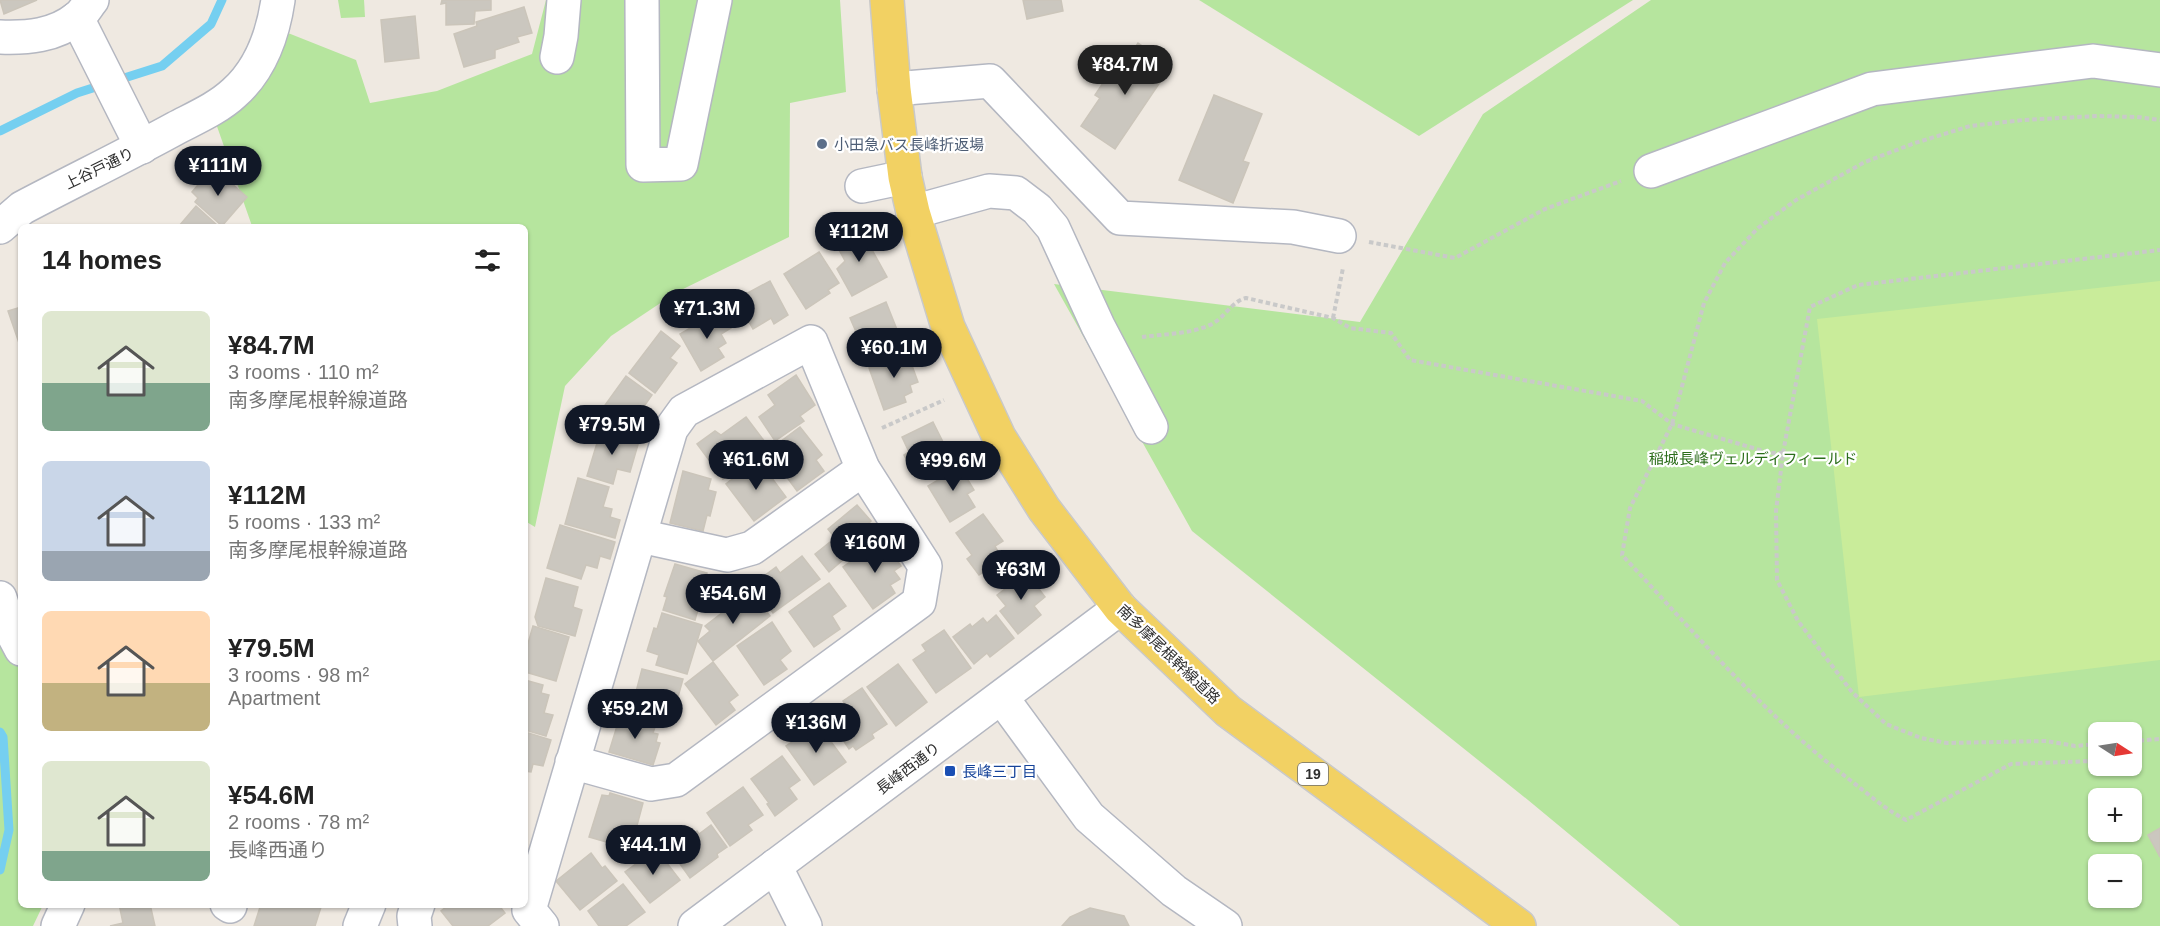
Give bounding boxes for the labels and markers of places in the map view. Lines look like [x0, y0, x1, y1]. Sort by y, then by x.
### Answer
pin: ¥84.7M [1076, 45, 1174, 96]
place label: 小田急バス長峰折返場 [834, 136, 984, 153]
marker: 小田急バス長峰折返場 [815, 137, 829, 151]
pin: ¥111M [176, 146, 260, 197]
pin: ¥112M [817, 212, 901, 263]
pin: ¥71.3M [658, 289, 756, 340]
pin: ¥60.1M [845, 328, 943, 379]
pin: ¥79.5M [563, 405, 661, 456]
pin: ¥61.6M [707, 440, 805, 491]
pin: ¥99.6M [904, 441, 1002, 492]
pin: ¥160M [833, 523, 917, 574]
pin: ¥63M [985, 550, 1057, 601]
pin: ¥54.6M [684, 574, 782, 625]
pin: ¥59.2M [586, 689, 684, 740]
pin: ¥136M [774, 703, 858, 754]
place label: 長峰三丁目 [962, 763, 1037, 780]
marker: 長峰三丁目 [943, 764, 957, 778]
pin: ¥44.1M [604, 825, 702, 876]

